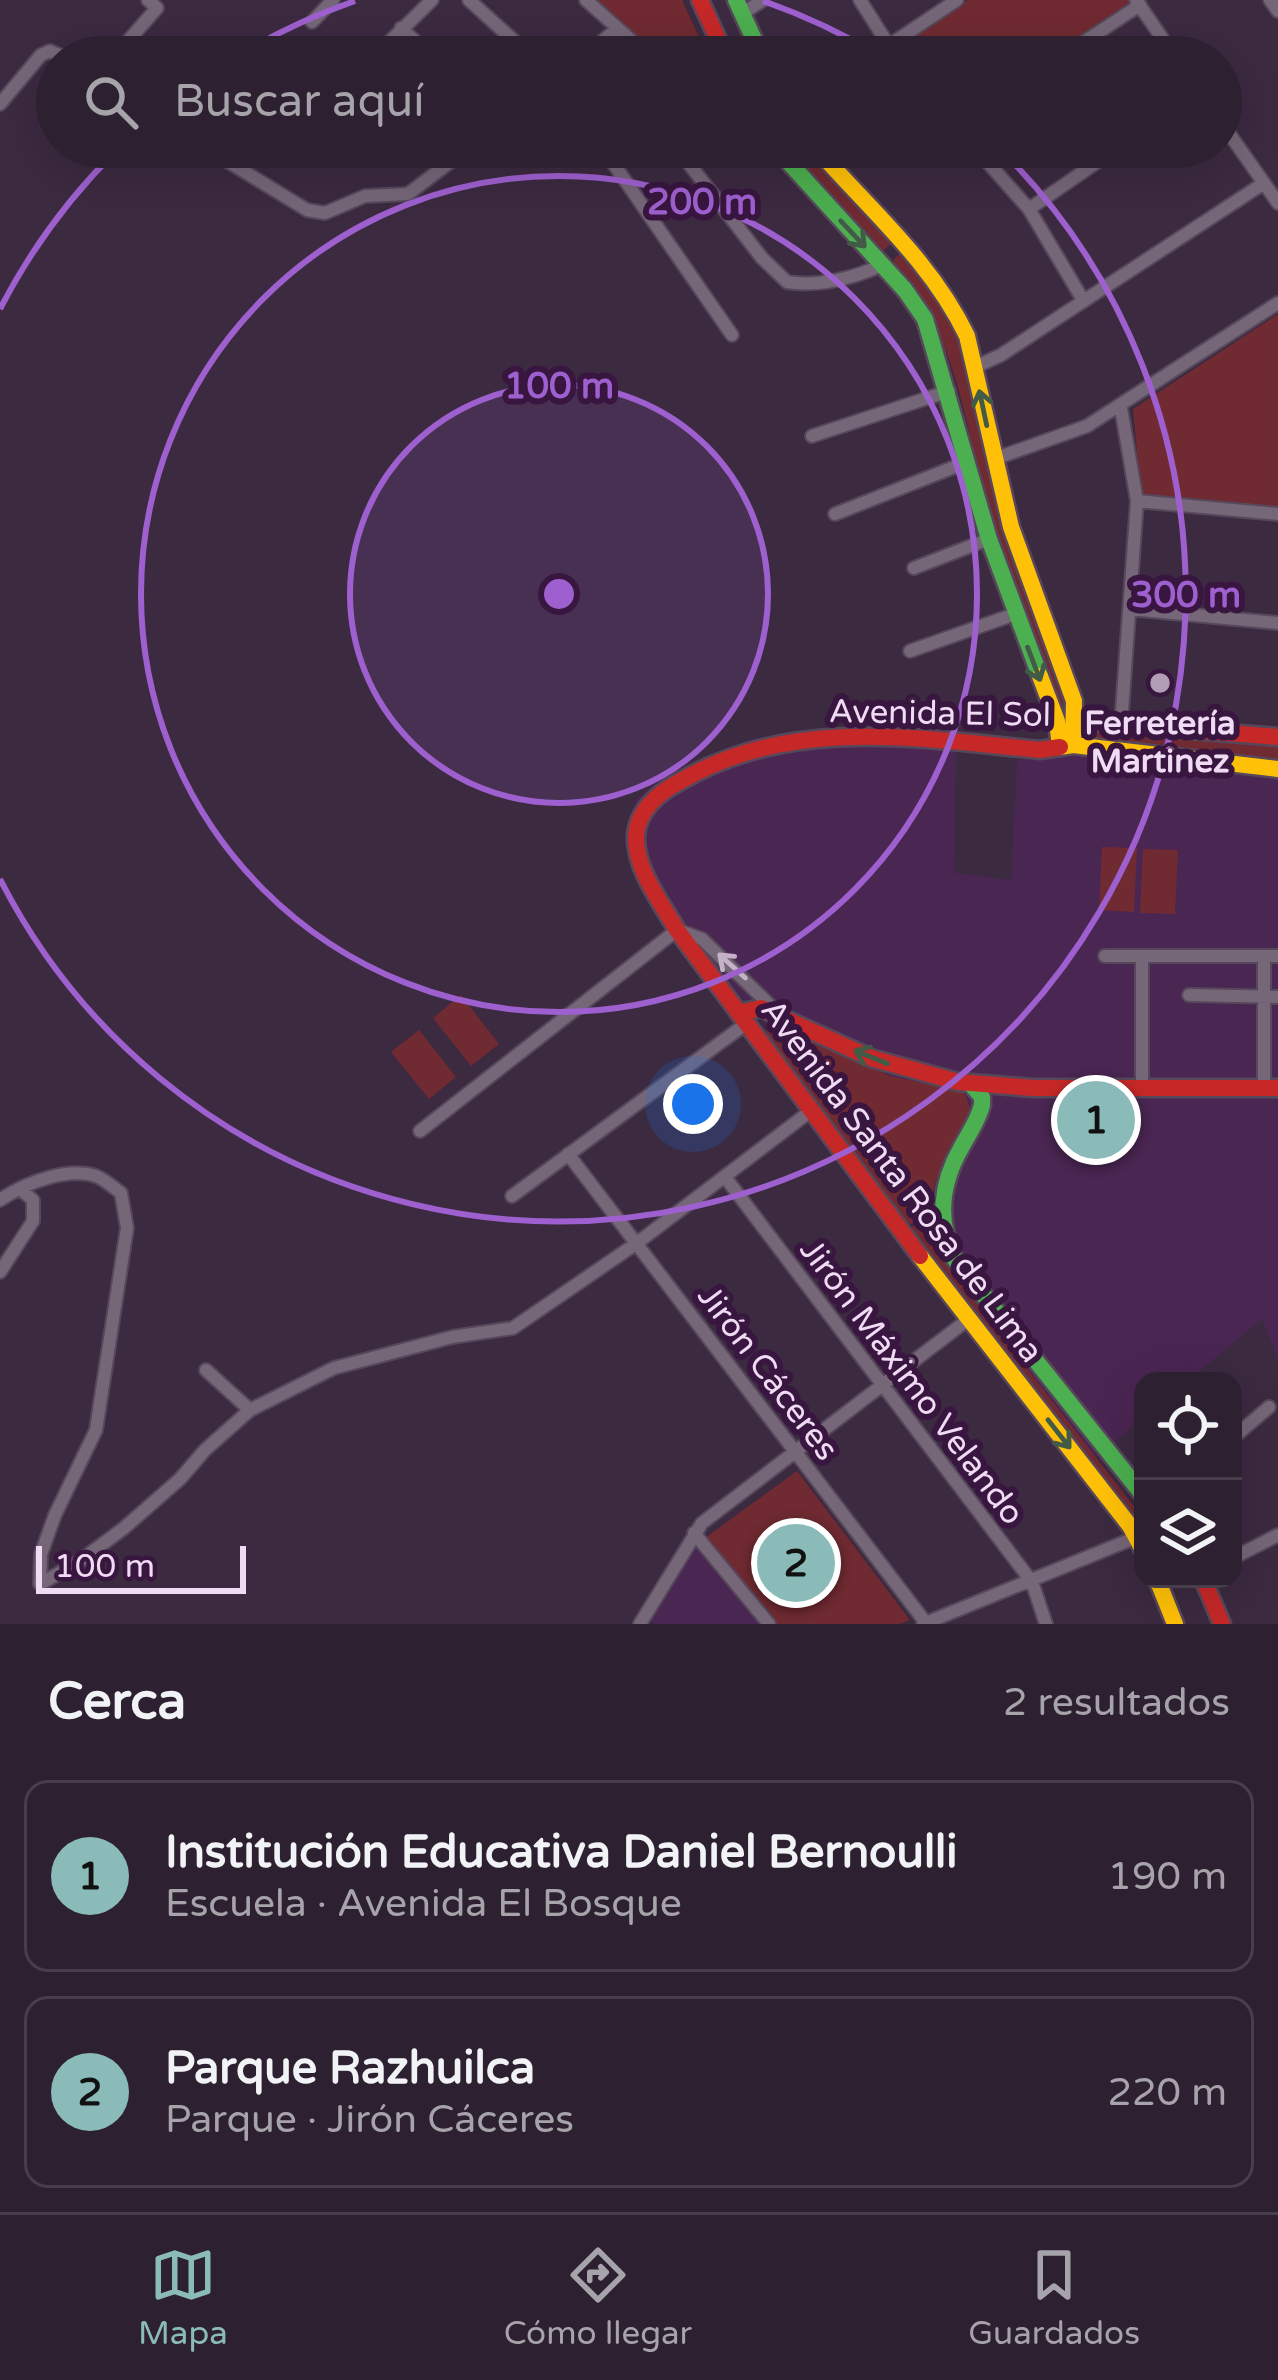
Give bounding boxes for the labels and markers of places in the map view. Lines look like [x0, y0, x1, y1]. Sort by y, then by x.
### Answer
centre of rings [538, 573, 580, 615]
marker: Ferretería Martinez [1147, 670, 1173, 696]
place label: Ferretería Martinez [1084, 704, 1236, 781]
pin: 1 [1057, 1075, 1135, 1165]
pin: 2 [757, 1518, 835, 1608]

